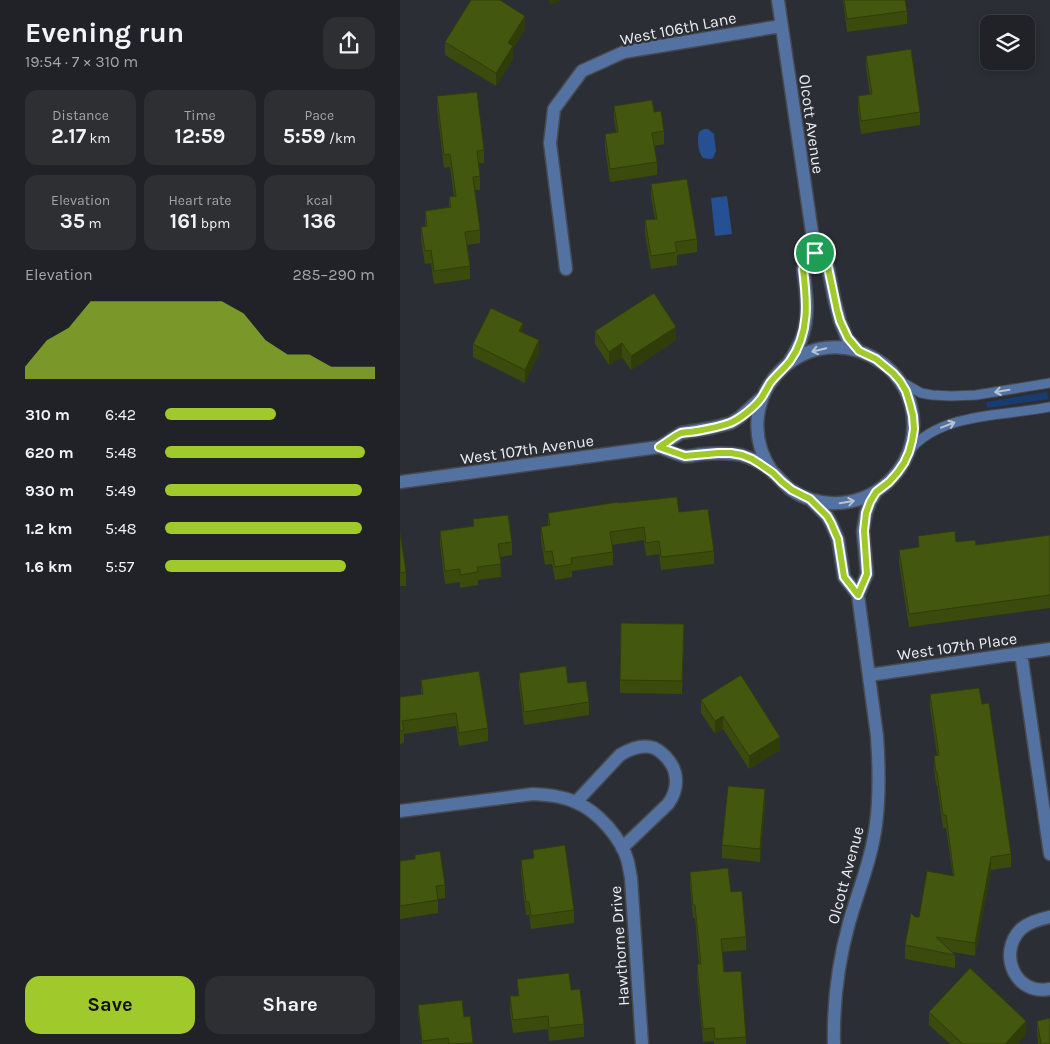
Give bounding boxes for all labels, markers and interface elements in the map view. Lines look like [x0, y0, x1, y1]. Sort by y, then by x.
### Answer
street label: West 106th Lane [618, 8, 738, 49]
map controls [980, 15, 1035, 70]
button: layers [980, 15, 1035, 70]
text: Evening run [25, 16, 184, 49]
button: share [323, 17, 375, 69]
text: 19:54 · 7 × 310 m [25, 52, 138, 71]
street label: Olcott Avenue [795, 73, 828, 175]
text: Distance [52, 107, 109, 124]
text: Time [184, 107, 216, 124]
text: Pace [304, 107, 334, 124]
text: 2.17 [51, 124, 86, 148]
text: 12:59 [175, 124, 225, 148]
text: 5:59 [283, 124, 326, 148]
text: km [86, 130, 110, 147]
text: /km [326, 130, 356, 147]
text: Elevation [51, 192, 110, 209]
text: Heart rate [168, 192, 232, 209]
text: kcal [306, 192, 333, 209]
text: 35 [60, 209, 85, 233]
text: 161 [170, 209, 197, 233]
text: 136 [303, 209, 336, 233]
text: m [85, 215, 102, 232]
text: bpm [197, 215, 230, 232]
pin [794, 232, 836, 274]
icon: arrive [801, 239, 829, 267]
text: Elevation [25, 265, 93, 284]
text: 285–290 m [292, 265, 375, 284]
one-way arrow [811, 346, 827, 355]
one-way arrow [994, 386, 1010, 396]
text: 310 m [25, 405, 70, 424]
text: 6:42 [105, 405, 136, 424]
one-way arrow [940, 420, 955, 429]
street label: West 107th Avenue [459, 431, 595, 468]
text: 620 m [25, 443, 74, 462]
text: 5:48 [105, 443, 137, 462]
text: 930 m [25, 481, 74, 500]
text: 5:49 [105, 481, 136, 500]
one-way arrow [839, 496, 855, 506]
text: 1.2 km [25, 519, 73, 538]
text: 5:48 [105, 519, 137, 538]
text: 1.6 km [25, 557, 73, 576]
text: 5:57 [105, 557, 134, 576]
street label: West 107th Place [896, 629, 1018, 664]
street label: Olcott Avenue [823, 824, 868, 926]
street label: Hawthorne Drive [606, 885, 633, 1007]
button: Save [25, 976, 195, 1034]
button: Share [205, 976, 375, 1034]

